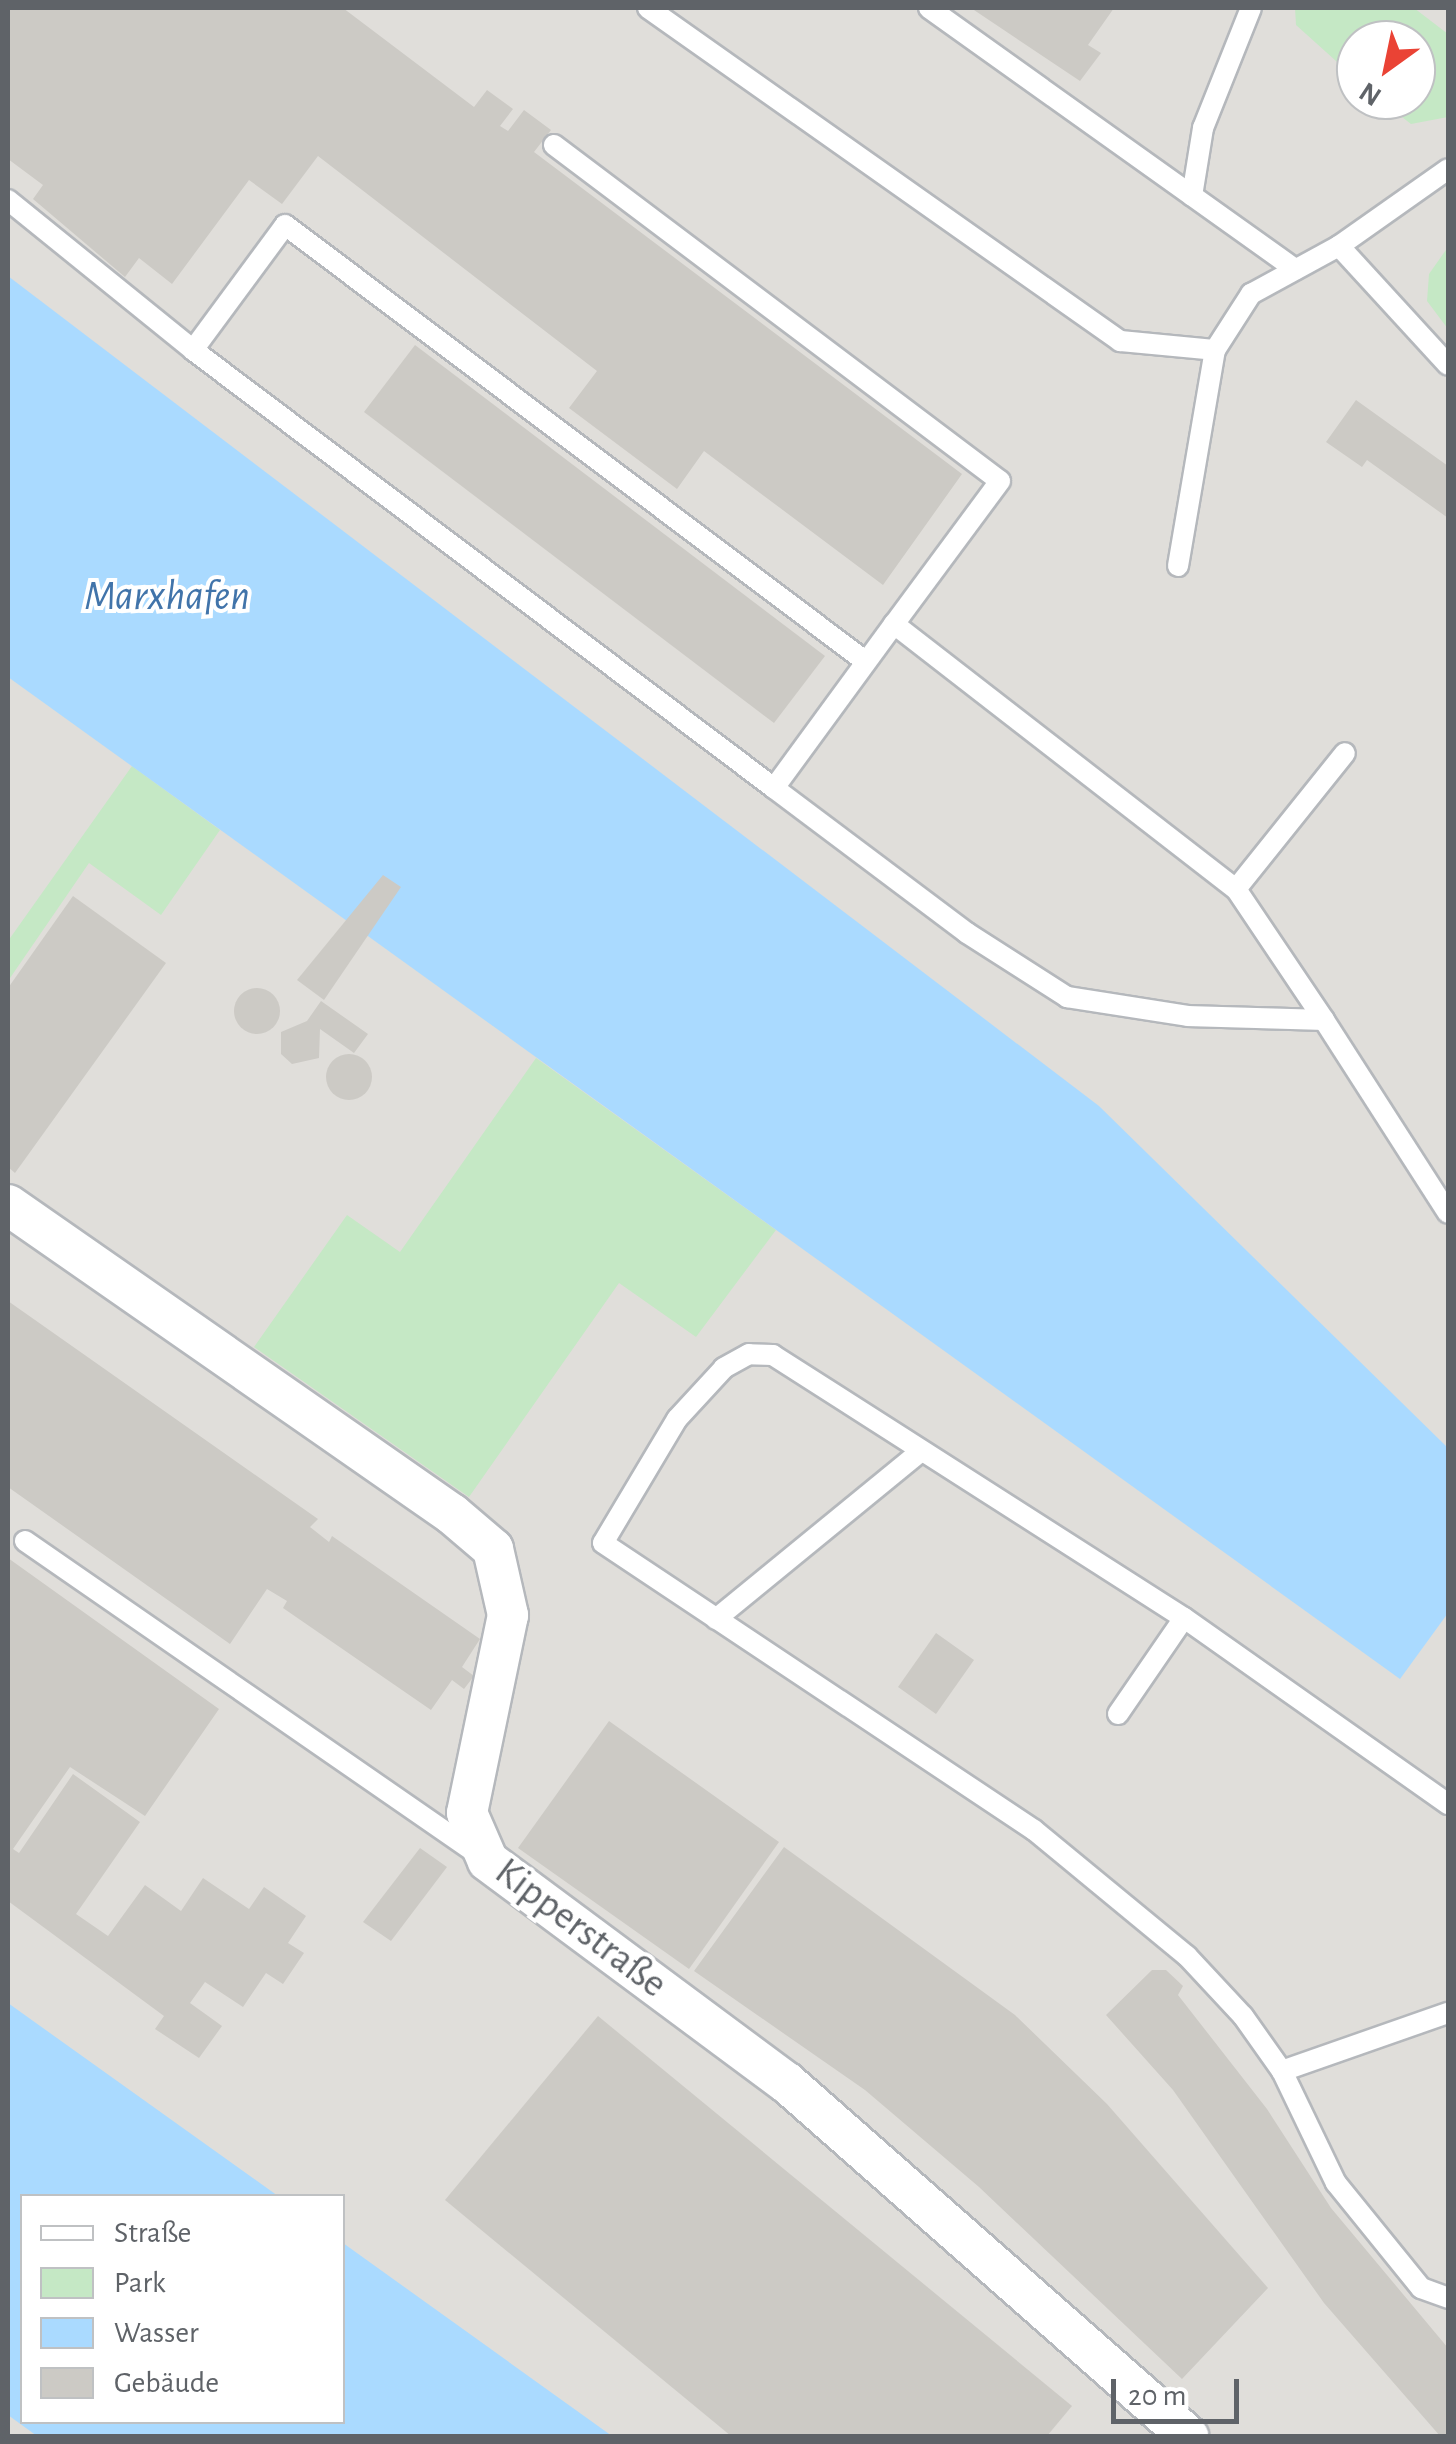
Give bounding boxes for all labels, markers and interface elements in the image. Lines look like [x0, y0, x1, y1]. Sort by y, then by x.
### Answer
north arrow [1336, 20, 1436, 120]
text: N [1355, 76, 1387, 111]
water label: Marxhafen [84, 571, 250, 621]
street label: Kipperstraße [486, 1848, 676, 2008]
legend [20, 2194, 345, 2424]
text: Straße [114, 2218, 191, 2248]
text: Park [114, 2268, 166, 2298]
text: Wasser [114, 2318, 199, 2348]
scale bar [1116, 2359, 1244, 2421]
text: Gebäude [114, 2368, 219, 2398]
text: 20 m [1128, 2381, 1186, 2411]

